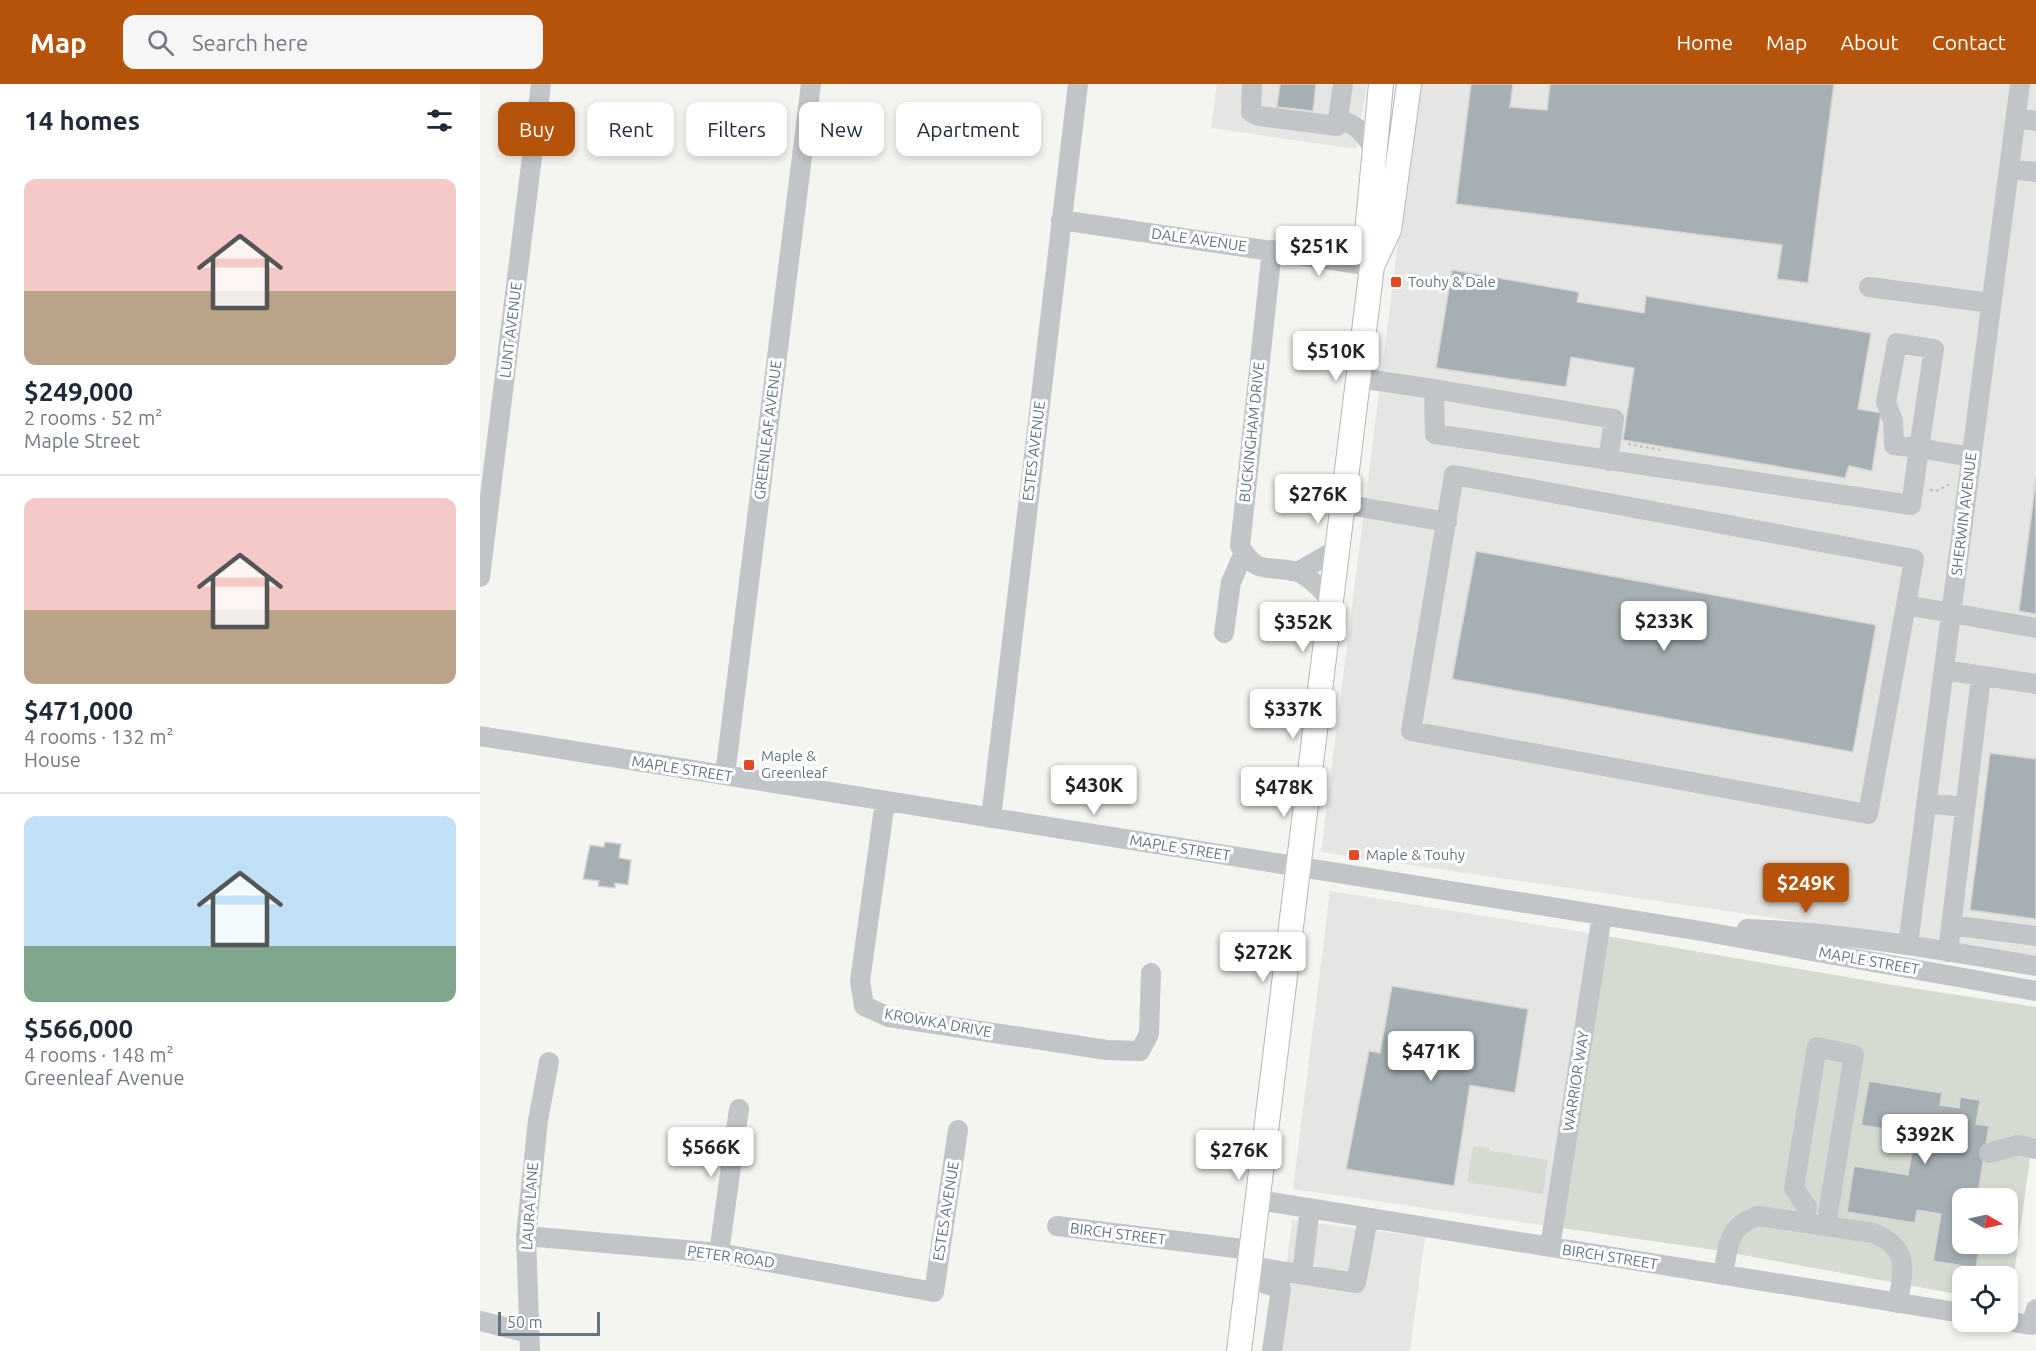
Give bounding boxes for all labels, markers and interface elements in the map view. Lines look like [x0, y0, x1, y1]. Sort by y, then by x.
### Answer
search box [123, 15, 543, 69]
icon: search [144, 26, 177, 59]
text: Map [30, 27, 87, 58]
text: Search here [192, 30, 308, 55]
text: Home [1676, 30, 1733, 54]
text: Map [1766, 30, 1807, 54]
text: About [1840, 30, 1899, 54]
text: Contact [1932, 30, 2006, 54]
chip: Buy [498, 102, 575, 156]
chip: Rent [587, 102, 674, 156]
chip: Filters [686, 102, 787, 156]
chip: New [799, 102, 884, 156]
chip: Apartment [896, 102, 1041, 156]
icon: filters [423, 104, 456, 137]
text: 14 homes [24, 106, 140, 135]
icon: home [186, 218, 294, 326]
street label: DALE AVENUE [1150, 224, 1248, 255]
pin: $251K [1277, 226, 1361, 277]
text: $251K [1290, 234, 1348, 257]
place label: Touhy & Dale [1408, 273, 1496, 290]
marker: Touhy & Dale [1389, 275, 1403, 289]
street label: LUNT AVENUE [496, 281, 525, 379]
pin: $510K [1294, 331, 1378, 382]
text: $510K [1307, 339, 1365, 362]
street label: GREENLEAF AVENUE [751, 359, 785, 501]
street label: BUCKINGHAM DRIVE [1236, 361, 1267, 503]
text: $249,000 [24, 377, 133, 406]
street label: ESTES AVENUE [1019, 400, 1048, 502]
text: 2 rooms · 52 m² [24, 406, 162, 429]
text: Maple Street [24, 429, 140, 452]
street label: SHERWIN AVENUE [1947, 451, 1980, 577]
pin: $276K [1276, 474, 1360, 525]
text: $276K [1289, 482, 1347, 505]
icon: home [186, 537, 294, 645]
pin: $233K [1622, 601, 1706, 652]
pin: $352K [1261, 602, 1345, 653]
text: $233K [1635, 609, 1693, 632]
text: $352K [1274, 610, 1332, 633]
pin: $337K [1251, 689, 1335, 740]
text: $471,000 [24, 696, 133, 725]
text: $337K [1264, 697, 1322, 720]
text: 4 rooms · 132 m² [24, 725, 174, 748]
place label: Maple & Greenleaf [761, 747, 828, 781]
text: House [24, 748, 81, 771]
street label: MAPLE STREET [630, 752, 734, 785]
marker: Maple & Greenleaf [742, 758, 756, 772]
pin: $430K [1052, 765, 1136, 816]
pin: $478K [1242, 767, 1326, 818]
text: $430K [1065, 773, 1123, 796]
text: $478K [1255, 775, 1313, 798]
street label: MAPLE STREET [1128, 831, 1232, 864]
place label: Maple & Touhy [1366, 846, 1465, 863]
marker: Maple & Touhy [1347, 848, 1361, 862]
icon: home [186, 855, 294, 963]
pin: $249K [1764, 863, 1848, 914]
text: $249K [1777, 871, 1835, 894]
pin: $272K [1221, 932, 1305, 983]
text: $272K [1234, 940, 1292, 963]
street label: MAPLE STREET [1817, 943, 1921, 978]
street label: KROWKA DRIVE [883, 1005, 993, 1040]
text: $566,000 [24, 1014, 133, 1043]
street label: WARRIOR WAY [1559, 1029, 1592, 1132]
pin: $471K [1389, 1031, 1473, 1082]
text: $471K [1402, 1039, 1460, 1062]
text: 4 rooms · 148 m² [24, 1043, 174, 1066]
text: Greenleaf Avenue [24, 1066, 184, 1089]
pin: $392K [1883, 1114, 1967, 1165]
text: $392K [1896, 1122, 1954, 1145]
pin: $566K [669, 1127, 753, 1178]
pin: $276K [1197, 1130, 1281, 1181]
text: $566K [682, 1135, 740, 1158]
text: $276K [1210, 1138, 1268, 1161]
street label: ESTES AVENUE [929, 1160, 962, 1262]
street label: LAURA LANE [518, 1162, 541, 1250]
north arrow [1952, 1188, 2018, 1254]
map controls [1952, 1188, 2018, 1332]
street label: BIRCH STREET [1069, 1219, 1168, 1248]
street label: BIRCH STREET [1561, 1241, 1660, 1273]
street label: PETER ROAD [686, 1242, 776, 1271]
button: locate [1952, 1266, 2018, 1332]
scale bar [498, 1309, 600, 1336]
text: 50 m [507, 1313, 543, 1331]

